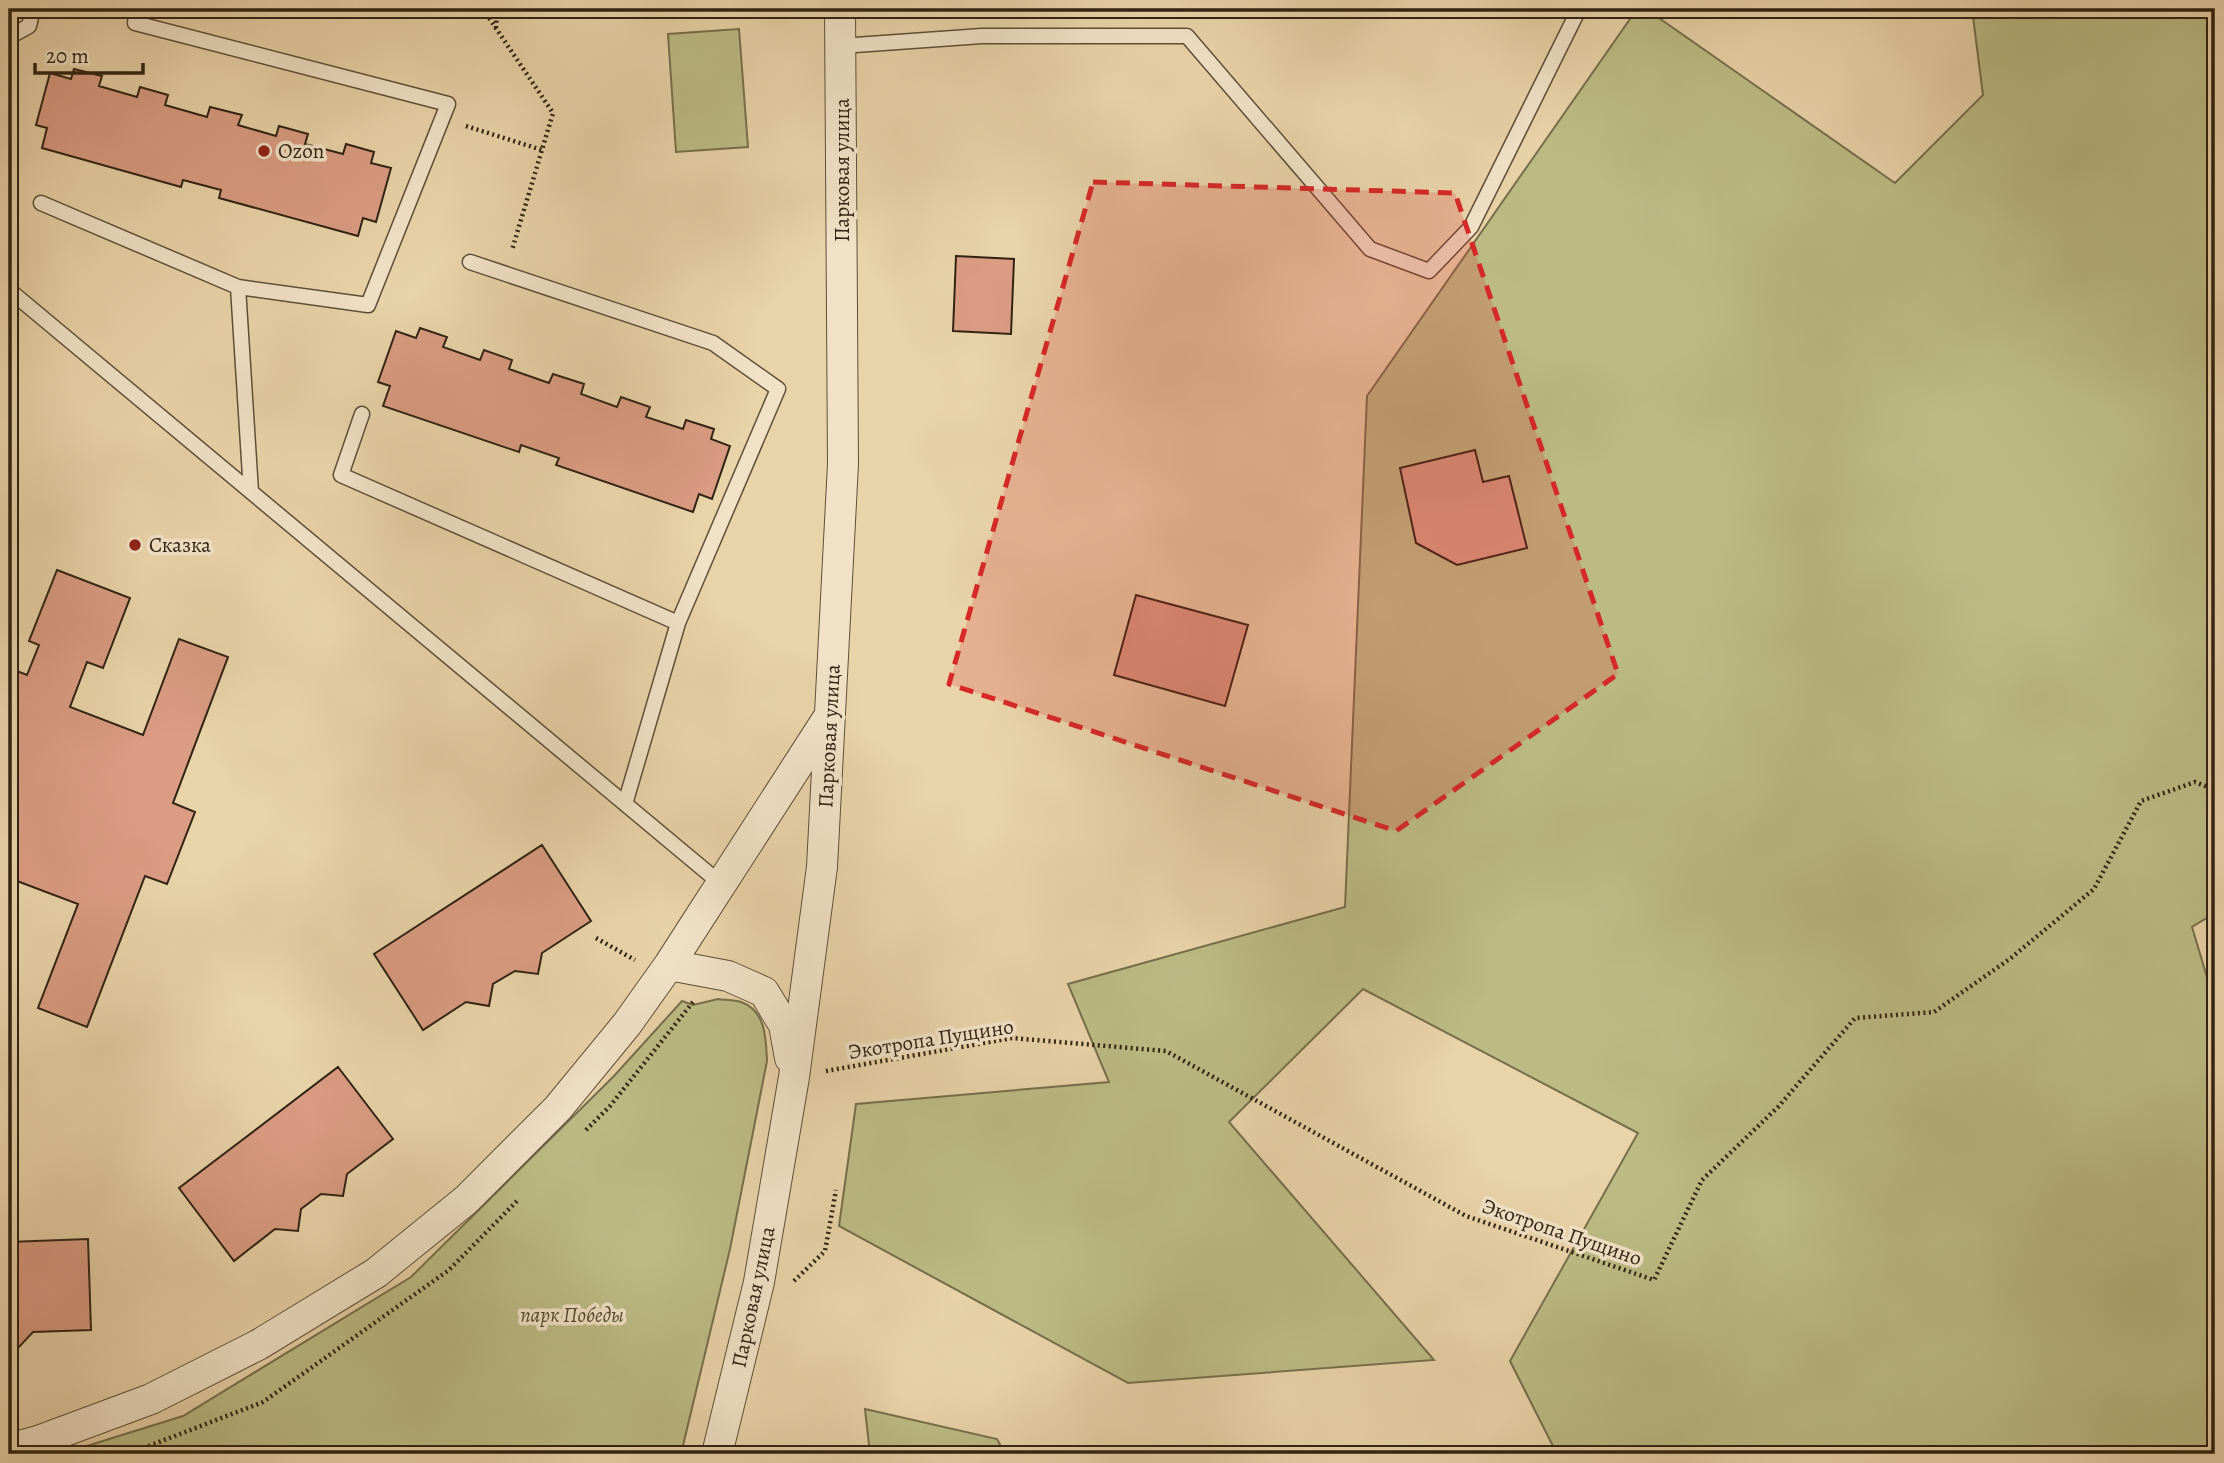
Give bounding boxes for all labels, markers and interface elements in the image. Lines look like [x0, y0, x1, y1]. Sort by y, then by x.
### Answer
scale bar [35, 32, 144, 76]
text: 20 m [46, 42, 89, 70]
street label: Парковая улица [828, 98, 856, 242]
place label: Ozon [278, 137, 324, 165]
marker: Ozon [256, 143, 272, 159]
place label: Сказка [149, 531, 211, 559]
marker: Сказка [127, 537, 143, 553]
street label: Парковая улица [811, 663, 847, 809]
street label: Экотропа Пущино [846, 1012, 1016, 1066]
street label: Экотропа Пущино [1478, 1192, 1646, 1272]
street label: Парковая улица [724, 1223, 782, 1370]
park label: парк Победы [520, 1301, 624, 1329]

